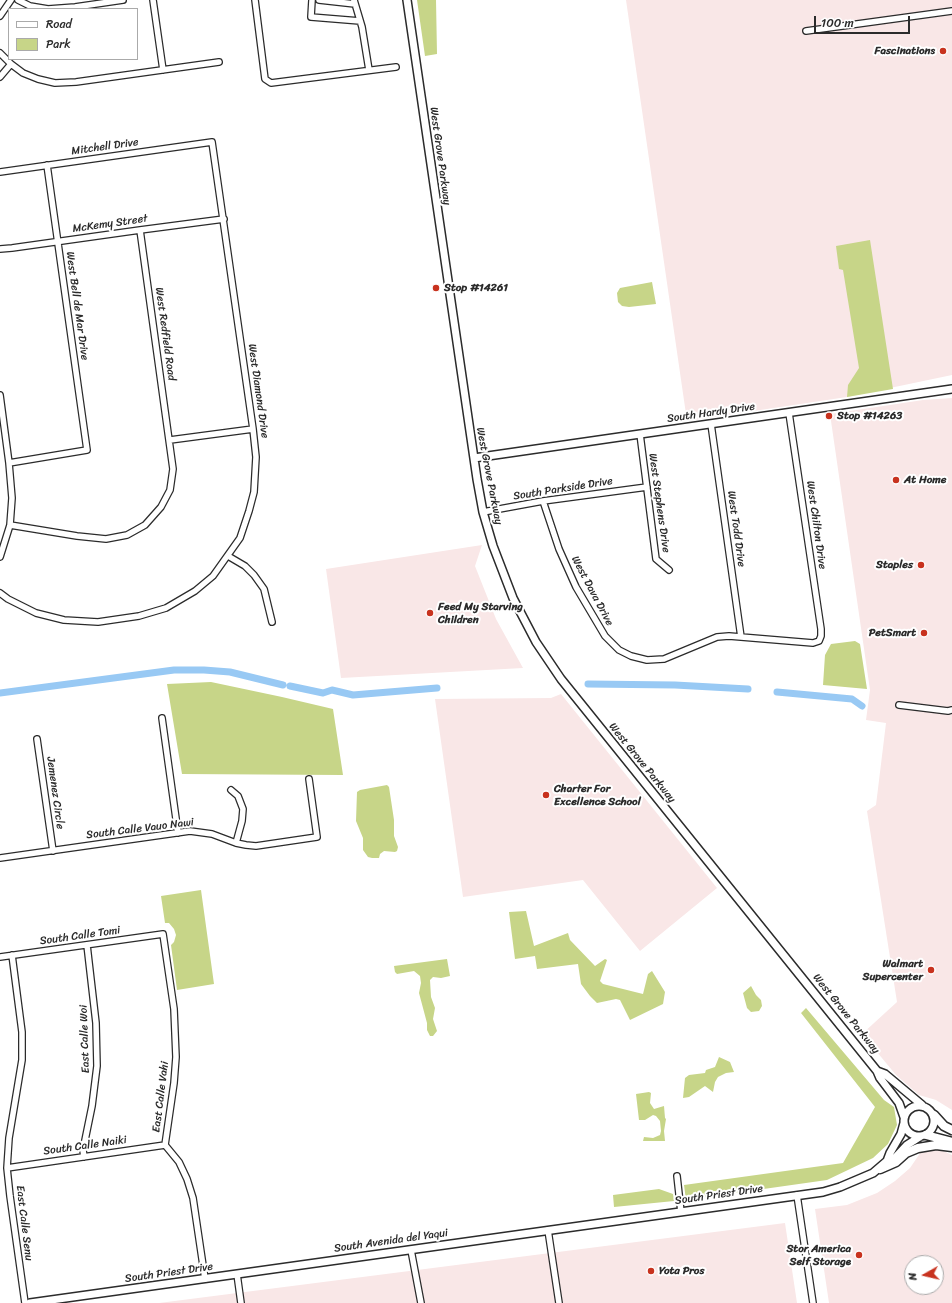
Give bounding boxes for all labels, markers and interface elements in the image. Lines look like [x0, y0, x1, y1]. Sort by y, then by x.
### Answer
legend [8, 8, 138, 60]
scale bar [816, 8, 912, 34]
text: 100 m [821, 12, 854, 34]
text: Road [46, 13, 72, 35]
text: Park [46, 33, 71, 55]
place label: Fascinations [875, 44, 935, 58]
marker: Fascinations [938, 46, 948, 56]
street label: West Grove Parkway [427, 106, 453, 206]
street label: Mitchell Drive [71, 136, 139, 158]
street label: McKemy Street [72, 212, 148, 236]
street label: West Bell de Mar Drive [63, 251, 91, 361]
place label: Stop #14261 [444, 281, 508, 295]
marker: Stop #14261 [431, 283, 441, 293]
street label: West Redfield Road [152, 286, 178, 382]
street label: West Diamond Drive [245, 343, 271, 439]
street label: South Hardy Drive [666, 400, 756, 426]
place label: Stop #14263 [837, 409, 902, 423]
marker: Stop #14263 [824, 411, 834, 421]
street label: West Grove Parkway [473, 426, 505, 526]
street label: West Stephens Drive [645, 452, 673, 554]
place label: At Home [904, 473, 946, 487]
street label: South Parkside Drive [512, 475, 614, 503]
marker: At Home [891, 475, 901, 485]
street label: West Chilton Drive [803, 480, 829, 570]
street label: West Todd Drive [724, 490, 748, 568]
street label: West Dava Drive [568, 554, 616, 628]
place label: Staples [876, 558, 913, 572]
marker: Staples [916, 560, 926, 570]
place label: Feed My Starving Children [438, 600, 523, 626]
marker: Feed My Starving Children [425, 608, 435, 618]
place label: PetSmart [869, 626, 916, 640]
marker: PetSmart [919, 628, 929, 638]
street label: West Grove Parkway [606, 720, 678, 806]
street label: Jemenez Circle [43, 756, 67, 830]
place label: Charter For Excellence School [554, 782, 641, 808]
marker: Charter For Excellence School [541, 790, 551, 800]
street label: South Calle Vauo Nawi [85, 816, 195, 842]
street label: South Calle Tomi [39, 924, 121, 948]
place label: Walmart Supercenter [863, 957, 923, 983]
marker: Walmart Supercenter [926, 965, 936, 975]
street label: West Grove Parkway [810, 971, 882, 1057]
street label: East Calle Woi [77, 1004, 93, 1074]
street label: East Calle Vahi [150, 1061, 172, 1133]
street label: South Calle Naiki [42, 1134, 128, 1158]
street label: South Priest Drive [674, 1182, 764, 1208]
street label: East Calle Senu [13, 1185, 35, 1261]
street label: South Avenida del Yaqui [333, 1226, 449, 1256]
place label: Stor America Self Storage [786, 1242, 851, 1268]
marker: Stor America Self Storage [854, 1250, 864, 1260]
north arrow [904, 1255, 944, 1295]
street label: South Priest Drive [124, 1260, 214, 1286]
place label: Yota Pros [659, 1264, 705, 1278]
marker: Yota Pros [646, 1266, 656, 1276]
text: N [903, 1272, 923, 1282]

